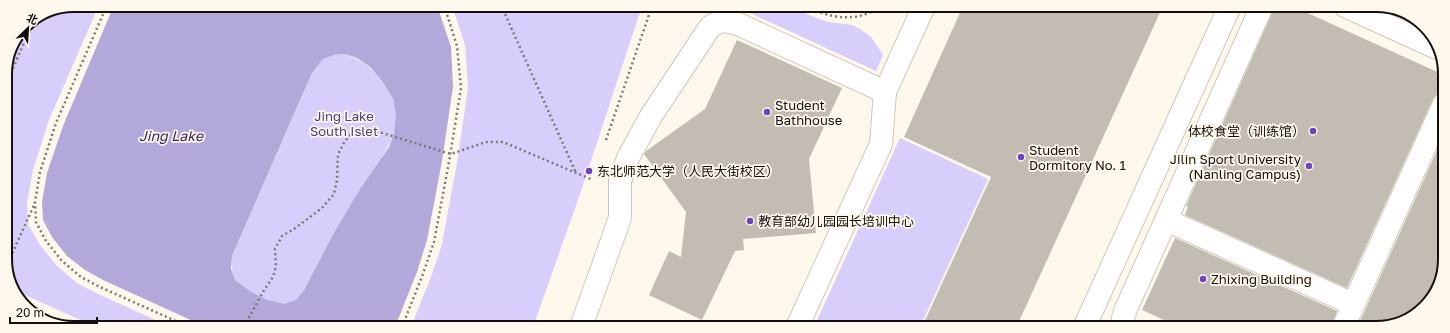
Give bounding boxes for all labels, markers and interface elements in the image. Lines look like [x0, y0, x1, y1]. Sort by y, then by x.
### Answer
north arrow [8, 8, 48, 48]
text: 北 [25, 10, 40, 27]
place label: Student Bathhouse [775, 97, 842, 128]
marker: Student Bathhouse [762, 107, 772, 117]
park label: Jing Lake South Islet [310, 108, 378, 139]
place label: 体校食堂（训练馆） [1188, 123, 1305, 139]
marker: 体校食堂（训练馆） [1308, 126, 1318, 136]
water label: Jing Lake [139, 127, 204, 144]
place label: Student Dormitory No. 1 [1029, 142, 1126, 173]
place label: Jilin Sport University (Nanling Campus) [1170, 151, 1302, 182]
marker: Student Dormitory No. 1 [1016, 152, 1026, 162]
marker: Jilin Sport University (Nanling Campus) [1304, 161, 1314, 171]
place label: 东北师范大学（人民大街校区） [597, 163, 779, 179]
marker: 东北师范大学（人民大街校区） [584, 166, 594, 176]
place label: 教育部幼儿园园长培训中心 [758, 213, 914, 229]
marker: 教育部幼儿园园长培训中心 [745, 216, 755, 226]
place label: Zhixing Building [1211, 271, 1312, 287]
marker: Zhixing Building [1198, 274, 1208, 284]
scale bar [10, 299, 97, 325]
text: 20 m [16, 305, 44, 320]

